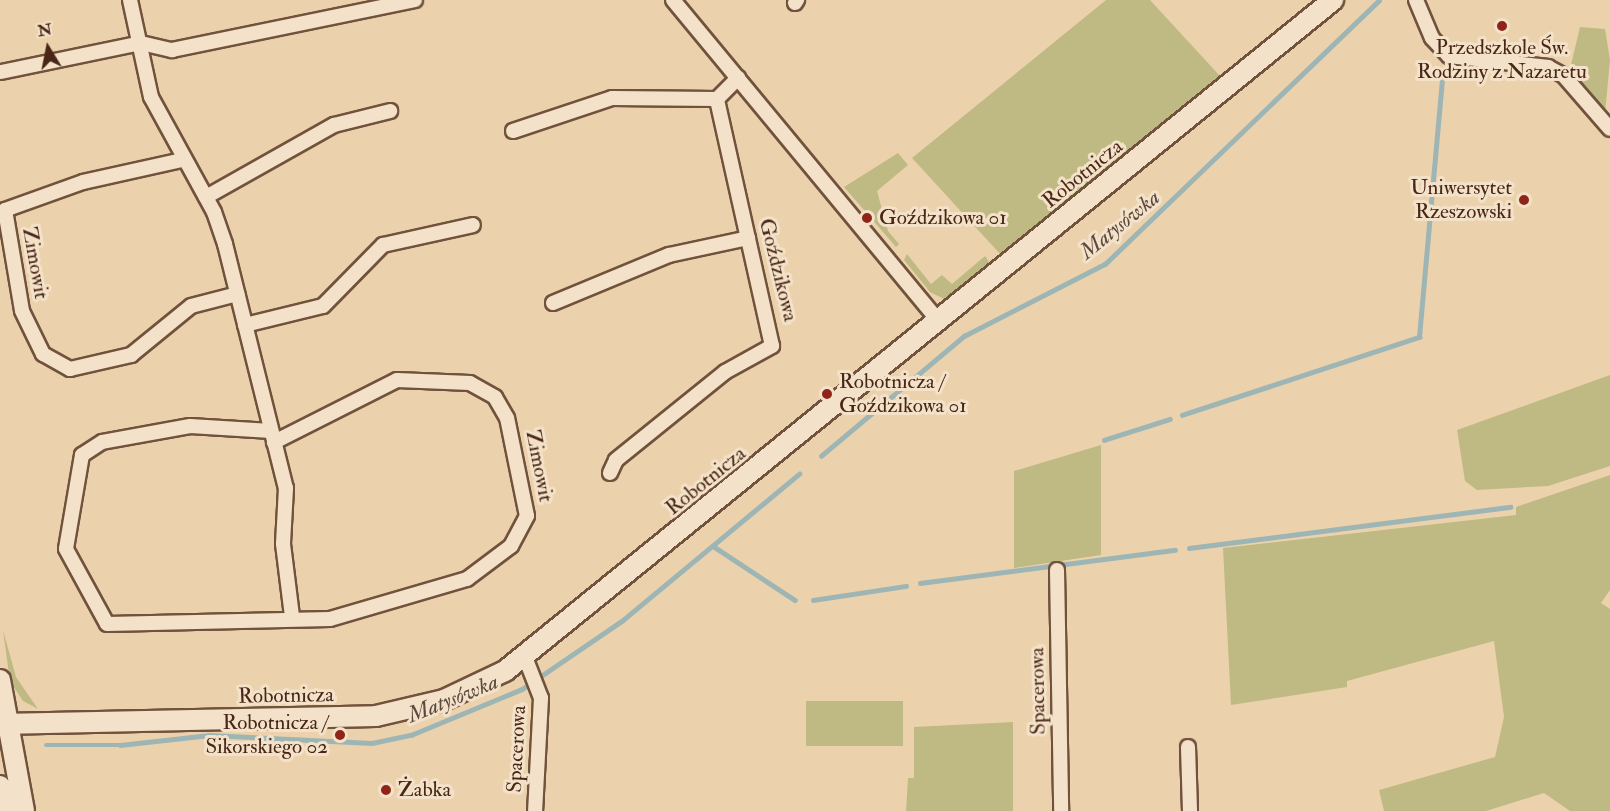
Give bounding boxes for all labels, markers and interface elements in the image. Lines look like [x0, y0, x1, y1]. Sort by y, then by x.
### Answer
north arrow [18, 18, 78, 78]
text: N [36, 19, 54, 41]
marker: Przedszkole Św. Rodziny z Nazaretu [1495, 19, 1509, 33]
place label: Przedszkole Św. Rodziny z Nazaretu [1417, 35, 1587, 85]
street label: Robotnicza [1038, 134, 1128, 214]
place label: Uniwersytet Rzeszowski [1410, 175, 1512, 225]
water label: Matysówka [1075, 185, 1165, 265]
marker: Uniwersytet Rzeszowski [1517, 193, 1531, 207]
place label: Goździkowa 01 [879, 205, 1007, 231]
marker: Goździkowa 01 [860, 211, 874, 225]
street label: Goździkowa [753, 216, 803, 324]
street label: Zimowit [16, 225, 54, 301]
place label: Robotnicza / Goździkowa 01 [839, 369, 967, 419]
marker: Robotnicza / Goździkowa 01 [820, 387, 834, 401]
street label: Zimowit [520, 428, 558, 504]
street label: Robotnicza [661, 441, 751, 521]
street label: Spacerowa [1025, 647, 1051, 735]
water label: Matysówka [404, 669, 502, 729]
street label: Robotnicza [238, 683, 334, 709]
street label: Spacerowa [502, 705, 532, 793]
place label: Robotnicza / Sikorskiego 02 [205, 710, 328, 760]
marker: Robotnicza / Sikorskiego 02 [333, 728, 347, 742]
place label: Żabka [398, 777, 451, 803]
marker: Żabka [379, 783, 393, 797]

